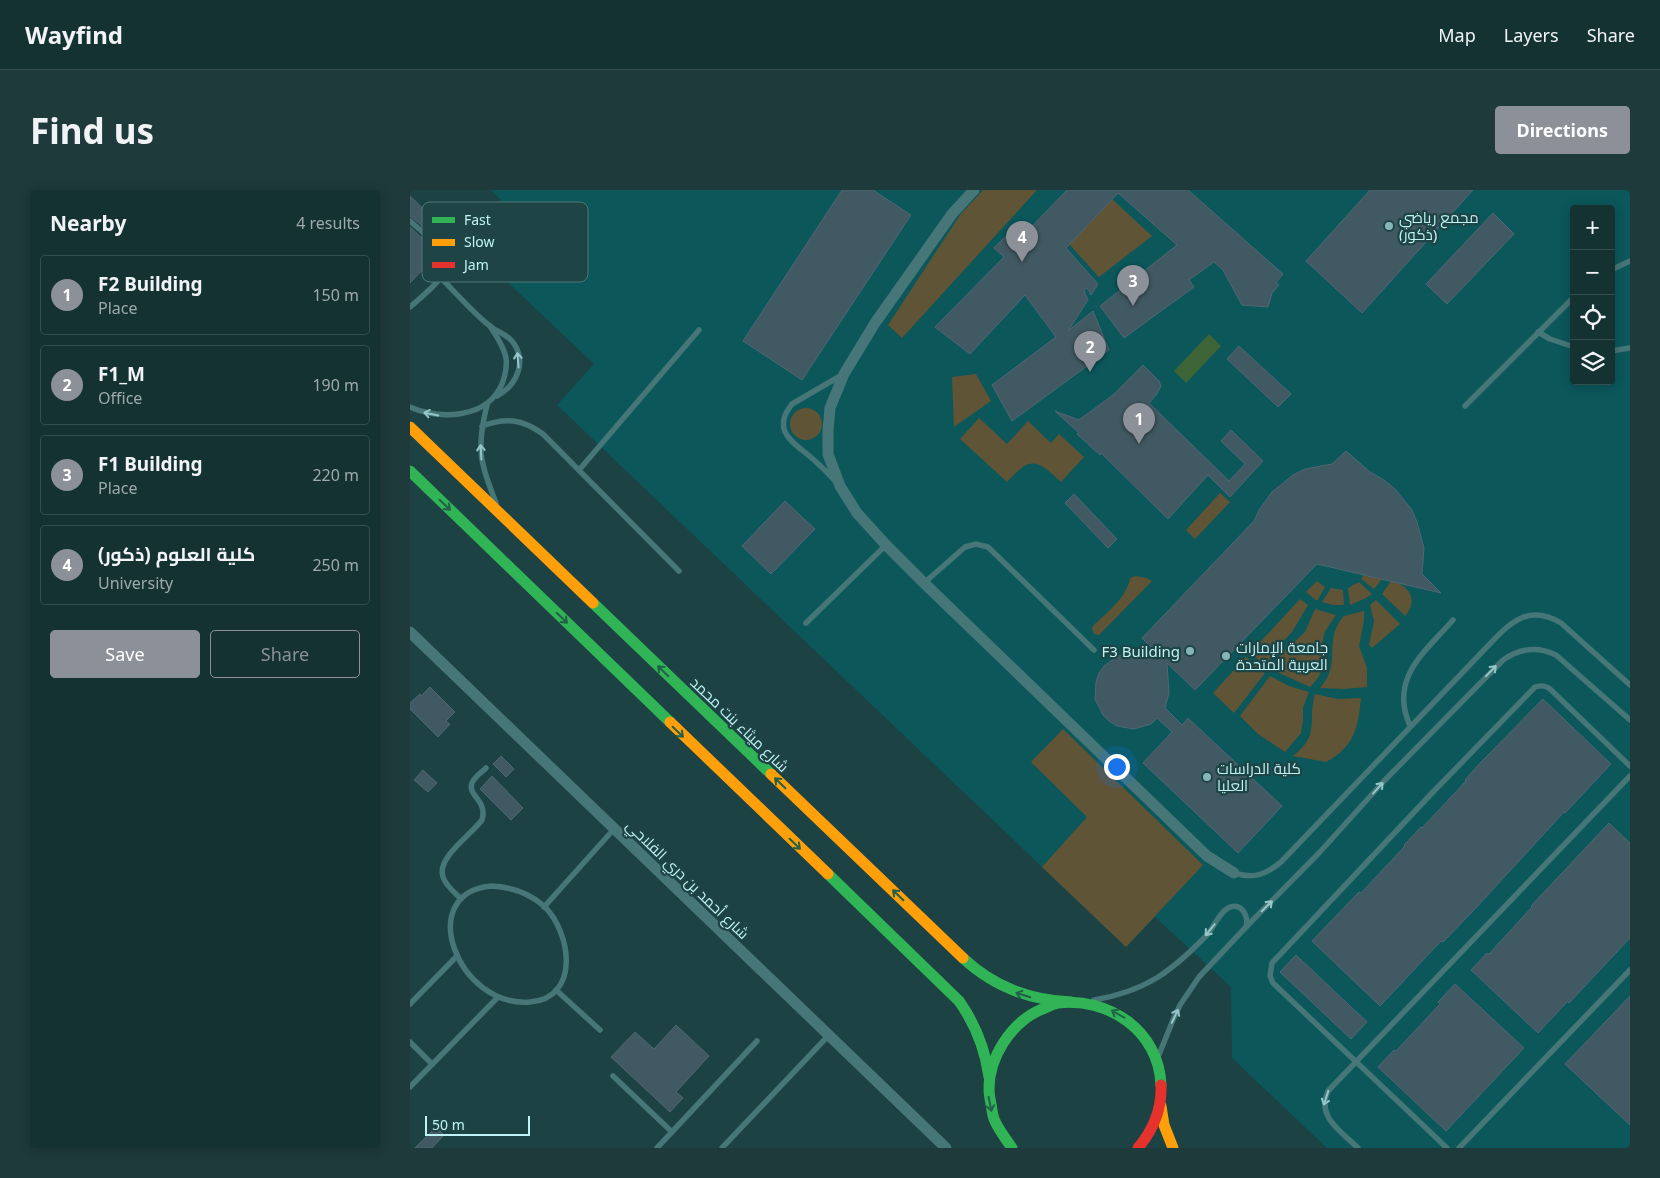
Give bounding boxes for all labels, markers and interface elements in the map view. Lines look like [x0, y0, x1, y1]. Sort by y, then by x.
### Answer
text: Wayfind [25, 18, 123, 51]
text: Map [1438, 23, 1476, 47]
text: Layers [1504, 23, 1559, 47]
text: Share [1587, 23, 1635, 47]
button: Directions [1495, 106, 1630, 154]
text: Find us [30, 107, 154, 154]
legend [422, 202, 588, 282]
map controls [1570, 205, 1615, 385]
button: + [1570, 205, 1615, 250]
place label: مجمع رياضي (ذكور) [1399, 207, 1479, 244]
text: Nearby [50, 209, 126, 237]
text: Fast [464, 210, 491, 229]
text: 4 results [296, 212, 360, 234]
marker: مجمع رياضي (ذكور) [1383, 220, 1395, 232]
pin: 4 [1006, 221, 1038, 262]
text: Slow [464, 232, 495, 251]
button: − [1570, 250, 1615, 295]
text: Jam [462, 255, 489, 274]
pin: 3 [1117, 265, 1149, 306]
text: F2 Building [98, 271, 203, 297]
text: 1 [62, 284, 72, 306]
text: 150 m [312, 284, 359, 306]
button: locate [1570, 295, 1615, 340]
text: Place [98, 297, 138, 319]
pin: 2 [1074, 331, 1106, 372]
button: layers [1570, 340, 1615, 385]
one-way arrow [514, 353, 523, 369]
text: F1_M [98, 361, 145, 387]
text: 2 [62, 374, 72, 396]
text: 190 m [312, 374, 359, 396]
text: Office [98, 387, 142, 409]
pin: 1 [1123, 403, 1155, 444]
one-way arrow [424, 408, 440, 418]
one-way arrow [476, 444, 485, 460]
text: F1 Building [98, 451, 203, 477]
text: 3 [62, 464, 72, 486]
text: 220 m [312, 464, 359, 486]
text: Place [98, 477, 138, 499]
one-way arrow [439, 499, 451, 511]
text: كلية العلوم (ذكور) [98, 541, 255, 567]
text: 4 [62, 554, 72, 576]
text: 250 m [312, 554, 359, 576]
text: University [98, 572, 173, 594]
one-way arrow [555, 612, 568, 624]
button: Save [50, 630, 200, 678]
button: Share [210, 630, 360, 678]
place label: جامعة الإمارات العربية المتحدة [1236, 637, 1328, 674]
place label: F3 Building [1101, 641, 1180, 661]
marker: F3 Building [1184, 645, 1196, 657]
marker: جامعة الإمارات العربية المتحدة [1220, 650, 1232, 662]
one-way arrow [656, 665, 669, 677]
one-way arrow [1485, 665, 1497, 678]
street label: شارع ميثاء بنت محمد [685, 672, 793, 778]
one-way arrow [672, 725, 684, 737]
your location [1104, 754, 1130, 780]
place label: كلية الدراسات العليا [1217, 758, 1301, 795]
marker: كلية الدراسات العليا [1201, 771, 1213, 783]
one-way arrow [774, 777, 786, 789]
one-way arrow [1372, 781, 1384, 794]
street label: شارع أحمد بن دري الفلاحي [620, 815, 754, 945]
one-way arrow [789, 838, 802, 850]
one-way arrow [891, 889, 904, 901]
one-way arrow [1260, 900, 1273, 912]
one-way arrow [1205, 923, 1216, 936]
one-way arrow [1016, 990, 1032, 1000]
one-way arrow [1111, 1008, 1125, 1018]
one-way arrow [1171, 1009, 1180, 1024]
one-way arrow [1321, 1090, 1331, 1106]
one-way arrow [986, 1096, 996, 1112]
scale bar [425, 1113, 530, 1136]
text: 50 m [432, 1115, 465, 1134]

